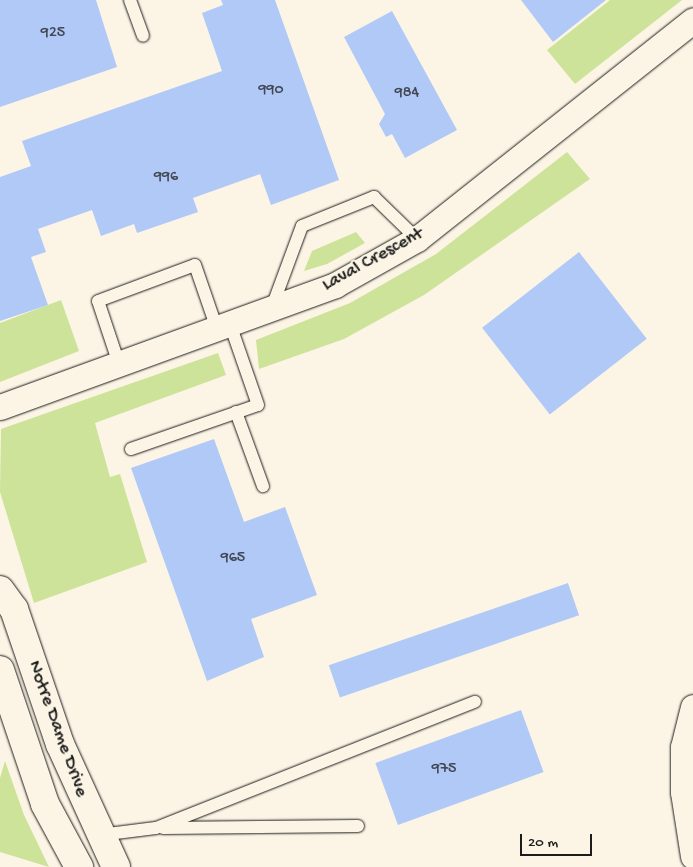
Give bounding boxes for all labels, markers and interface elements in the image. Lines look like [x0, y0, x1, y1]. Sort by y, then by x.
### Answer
house number: 925 [41, 24, 65, 44]
house number: 990 [258, 81, 284, 101]
house number: 984 [395, 84, 419, 104]
house number: 996 [154, 168, 178, 188]
street label: Laval Crescent [319, 223, 427, 297]
house number: 965 [221, 549, 245, 569]
street label: Notre Dame Drive [22, 658, 92, 800]
house number: 975 [432, 760, 456, 780]
scale bar [523, 824, 596, 856]
text: 20 m [528, 834, 558, 852]

